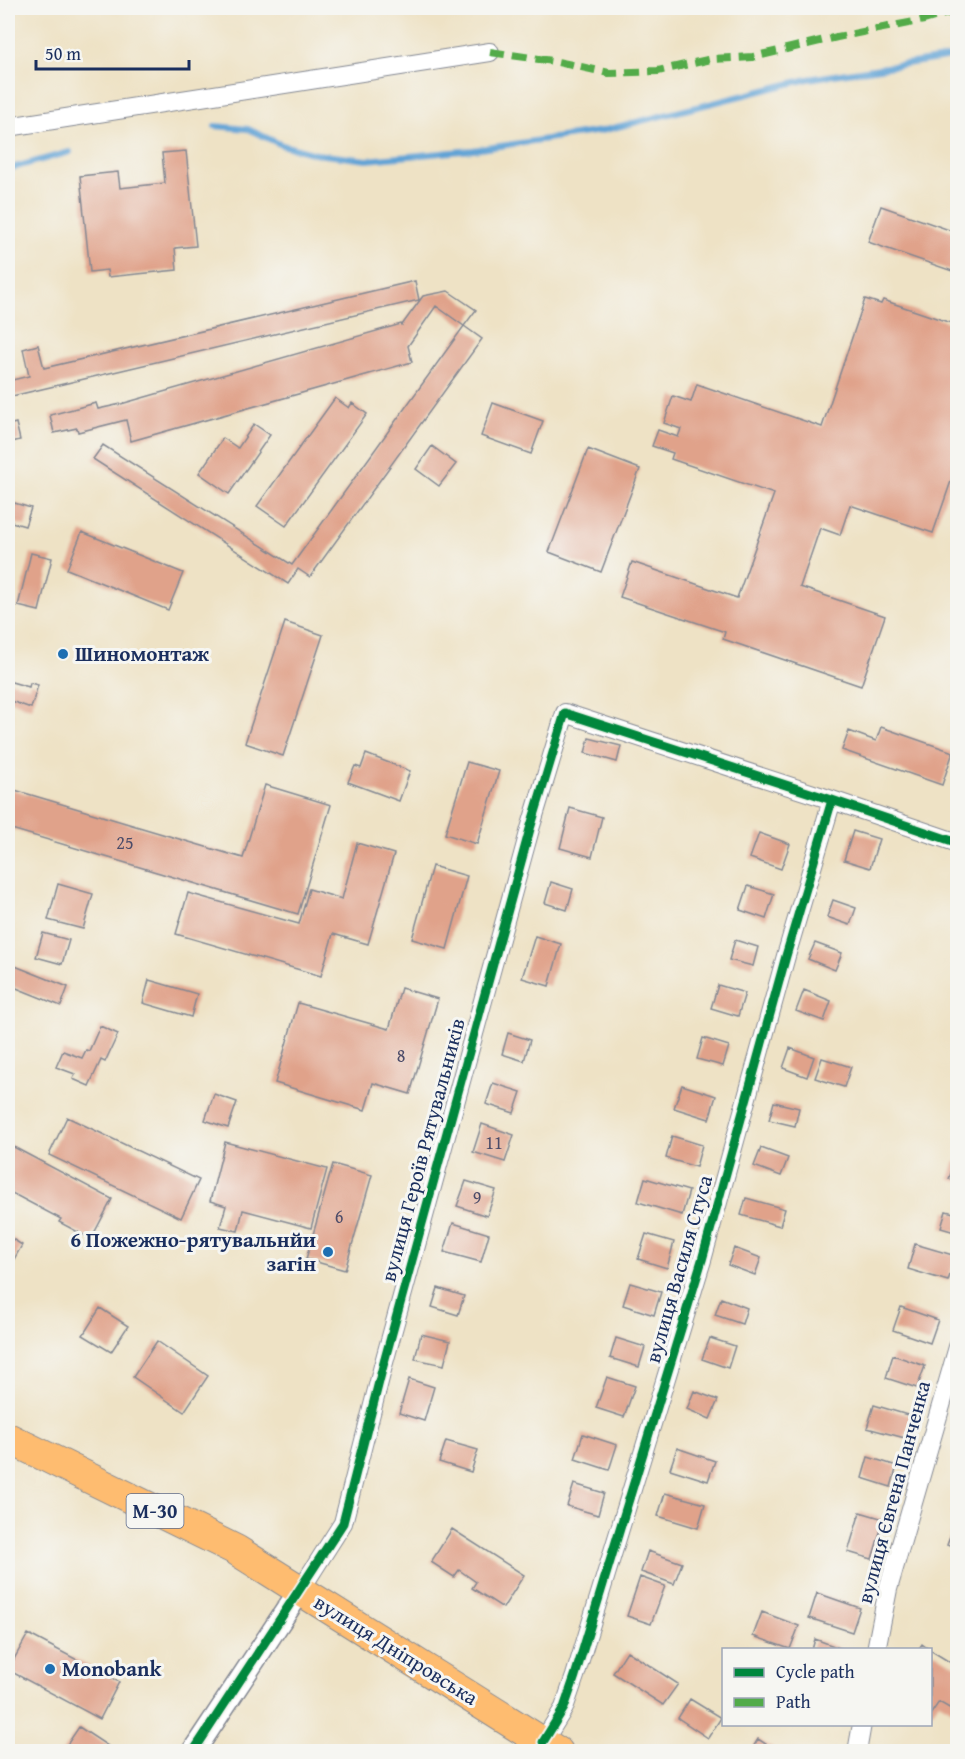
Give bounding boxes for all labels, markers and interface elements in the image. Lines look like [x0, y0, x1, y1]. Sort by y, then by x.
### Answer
scale bar [36, 33, 189, 71]
text: 50 m [45, 40, 81, 67]
place label: Шиномонтаж [75, 638, 209, 669]
marker: Шиномонтаж [56, 647, 70, 661]
house number: 25 [116, 829, 134, 856]
street label: вулиця Героїв Рятувальників [372, 1015, 473, 1285]
house number: 8 [397, 1042, 405, 1069]
house number: 11 [485, 1129, 503, 1156]
street label: вулиця Василя Стуса [637, 1171, 720, 1367]
house number: 9 [473, 1184, 481, 1211]
house number: 6 [335, 1203, 343, 1230]
place label: 6 Пожежно-рятувальнйи загін [70, 1224, 316, 1279]
marker: 6 Пожежно-рятувальнйи загін [321, 1245, 335, 1259]
street label: вулиця Євгена Панченка [849, 1377, 938, 1607]
road number: М-30 [126, 1494, 184, 1528]
street label: вулиця Дніпровська [308, 1587, 484, 1713]
legend [722, 1648, 932, 1726]
place label: Monobank [62, 1653, 162, 1684]
text: Cycle path [776, 1658, 855, 1685]
marker: Monobank [43, 1662, 57, 1676]
text: Path [776, 1688, 811, 1715]

